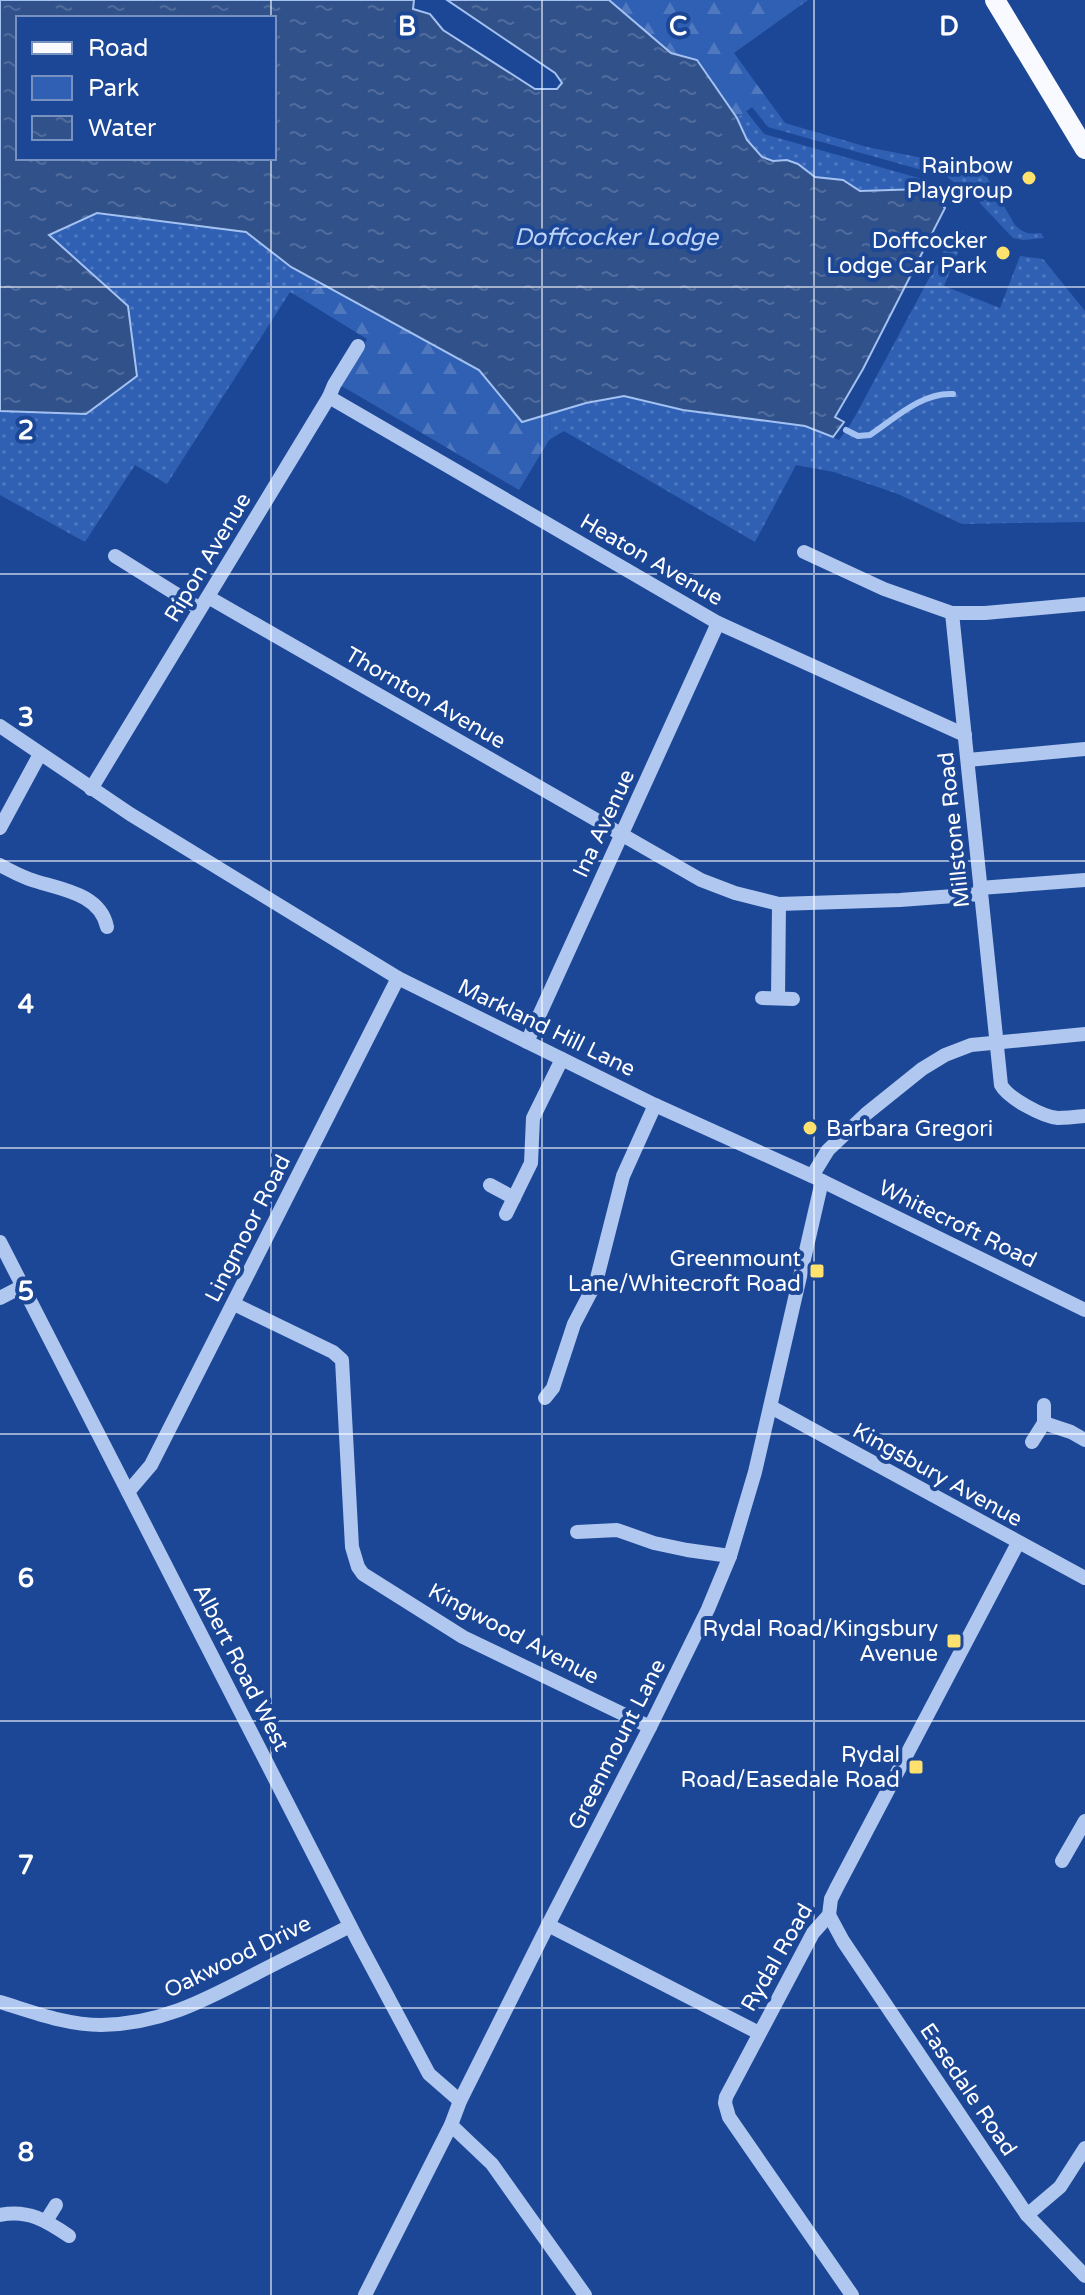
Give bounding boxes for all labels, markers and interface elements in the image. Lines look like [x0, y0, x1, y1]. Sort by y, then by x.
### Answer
text: B [398, 11, 416, 42]
text: C [669, 11, 687, 42]
text: D [939, 11, 959, 42]
legend [16, 16, 276, 160]
text: Road [88, 34, 148, 63]
text: Park [88, 74, 139, 103]
text: Water [88, 114, 157, 143]
place label: Rainbow Playgroup [906, 153, 1013, 204]
marker: Rainbow Playgroup [1020, 169, 1038, 187]
water label: Doffcocker Lodge [514, 223, 719, 252]
place label: Doffcocker Lodge Car Park [826, 228, 988, 279]
marker: Doffcocker Lodge Car Park [994, 244, 1012, 262]
text: 2 [18, 415, 34, 446]
street label: Ripon Avenue [159, 488, 257, 627]
street label: Heaton Avenue [576, 509, 727, 611]
street label: Thornton Avenue [341, 641, 510, 754]
text: 3 [18, 702, 34, 733]
street label: Millstone Road [933, 751, 975, 909]
street label: Ina Avenue [568, 765, 640, 882]
street label: Markland Hill Lane [454, 974, 640, 1082]
text: 4 [18, 989, 34, 1020]
place label: Barbara Gregori [826, 1116, 993, 1142]
marker: Barbara Gregori [801, 1119, 819, 1137]
street label: Lingmoor Road [200, 1150, 296, 1306]
street label: Whitecroft Road [874, 1174, 1041, 1273]
place label: Greenmount Lane/Whitecroft Road [568, 1246, 801, 1297]
marker: Greenmount Lane/Whitecroft Road [808, 1262, 826, 1280]
text: 5 [18, 1276, 34, 1307]
street label: Kingsbury Avenue [848, 1417, 1027, 1532]
text: 6 [18, 1563, 34, 1594]
street label: Kingwood Avenue [424, 1578, 603, 1690]
street label: Albert Road West [188, 1579, 295, 1755]
place label: Rydal Road/Kingsbury Avenue [703, 1616, 938, 1667]
marker: Rydal Road/Kingsbury Avenue [945, 1632, 963, 1650]
street label: Greenmount Lane [563, 1655, 671, 1834]
place label: Rydal Road/Easedale Road [681, 1742, 900, 1793]
marker: Rydal Road/Easedale Road [907, 1758, 925, 1776]
text: 7 [18, 1850, 34, 1881]
street label: Rydal Road [736, 1899, 818, 2016]
street label: Oakwood Drive [160, 1910, 315, 2004]
street label: Easedale Road [914, 2018, 1022, 2161]
text: 8 [18, 2137, 34, 2168]

